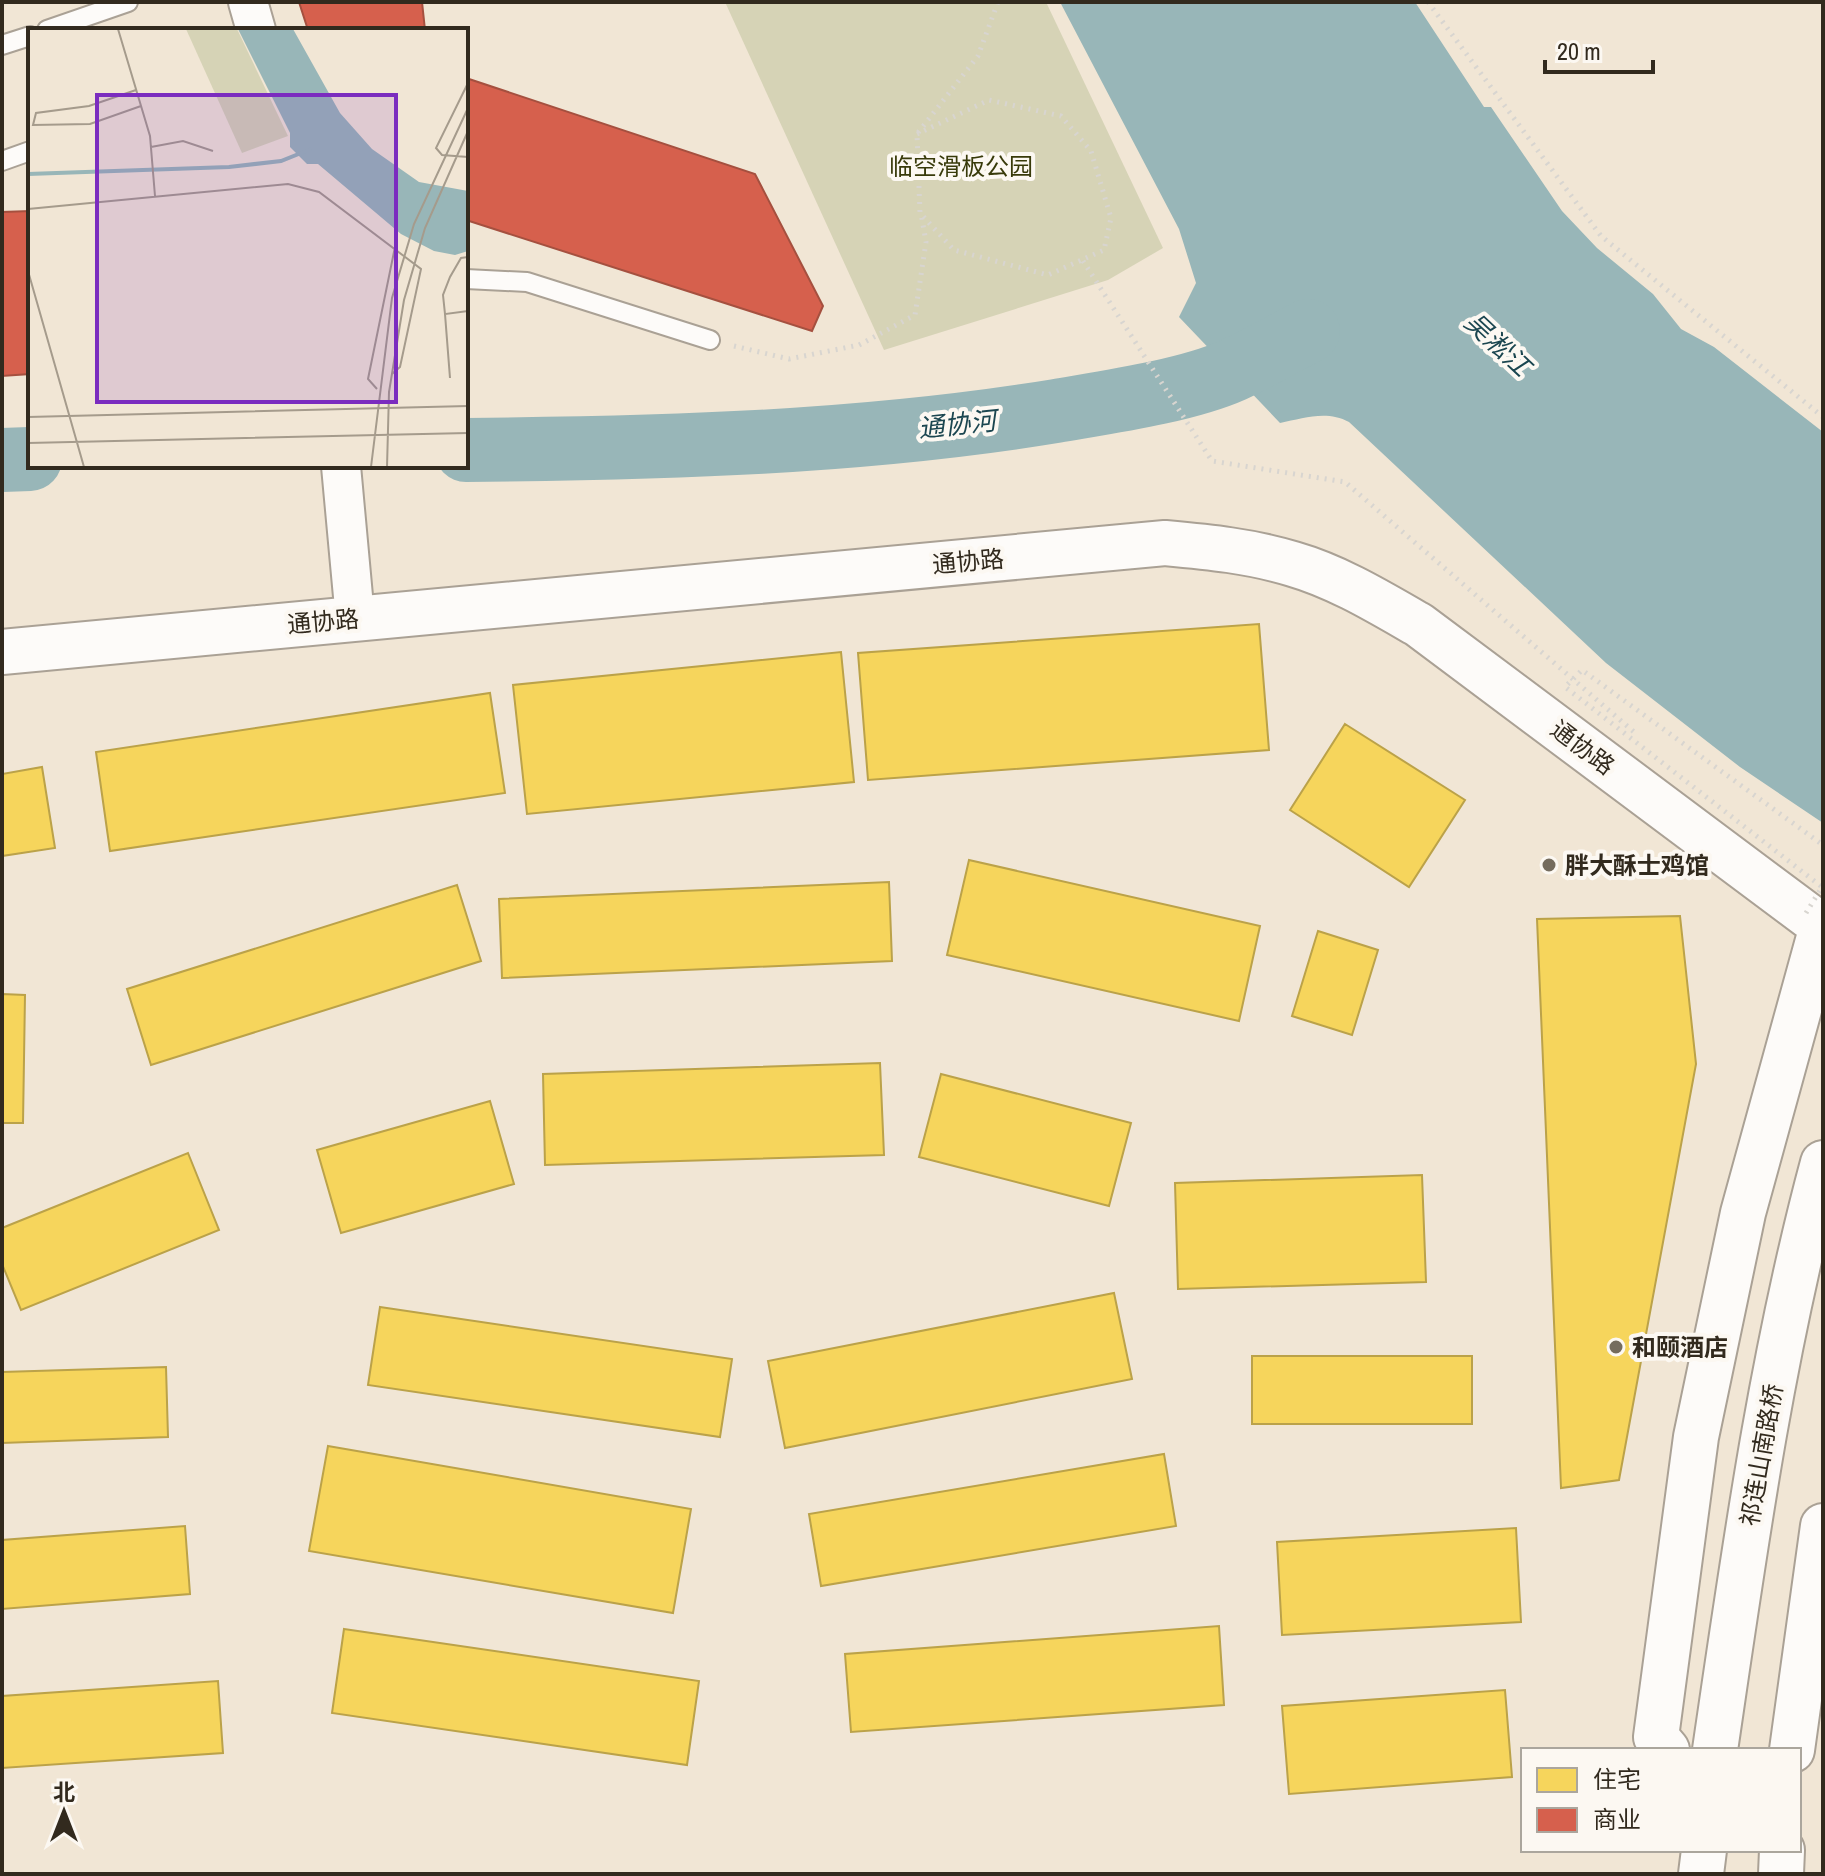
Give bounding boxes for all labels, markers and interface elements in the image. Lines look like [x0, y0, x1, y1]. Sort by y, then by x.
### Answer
scale bar [1545, 24, 1653, 74]
inset map [28, 28, 468, 468]
text: 20 m [1557, 35, 1601, 67]
park label: 临空滑板公园 [889, 150, 1033, 182]
water label: 吴淞江 [1458, 305, 1541, 385]
water label: 通协河 [916, 402, 1003, 445]
street label: 通协路 [931, 542, 1005, 580]
street label: 通协路 [286, 602, 360, 640]
street label: 通协路 [1545, 713, 1621, 781]
place label: 胖大酥士鸡馆 [1565, 849, 1709, 881]
marker: 胖大酥士鸡馆 [1540, 856, 1558, 874]
place label: 和颐酒店 [1632, 1331, 1728, 1363]
marker: 和颐酒店 [1607, 1338, 1625, 1356]
street label: 祁连山南路桥 [1733, 1381, 1789, 1529]
legend [1521, 1748, 1801, 1852]
text: 住宅 [1593, 1763, 1641, 1795]
north arrow [24, 1772, 104, 1852]
text: 北 [53, 1777, 75, 1807]
text: 商业 [1593, 1803, 1641, 1835]

